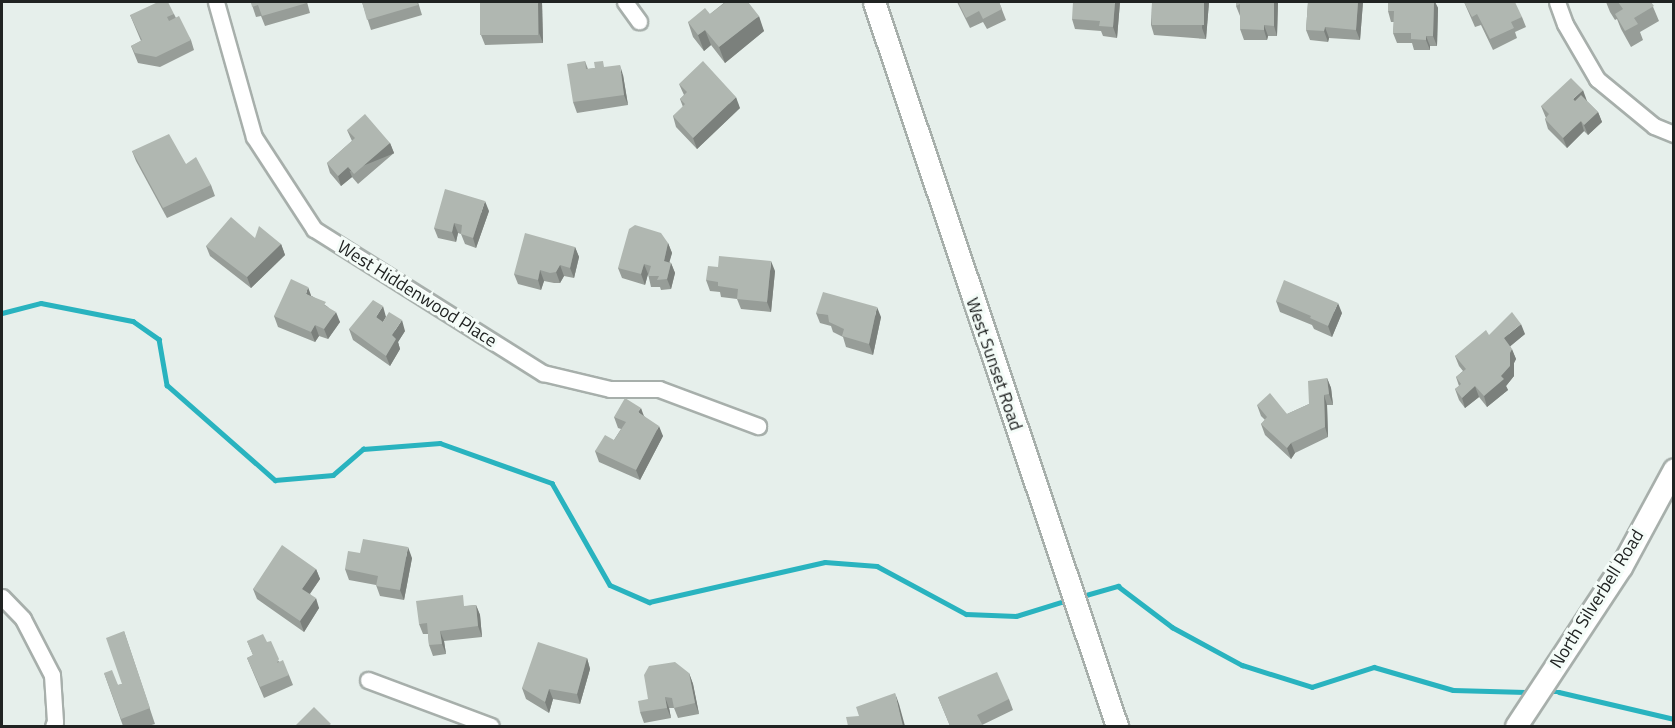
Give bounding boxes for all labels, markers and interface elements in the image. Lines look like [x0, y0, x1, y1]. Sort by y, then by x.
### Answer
street label: West Hiddenwood Place [333, 236, 501, 352]
street label: West Sunset Road [961, 295, 1027, 433]
street label: North Silverbell Road [1546, 526, 1648, 672]

